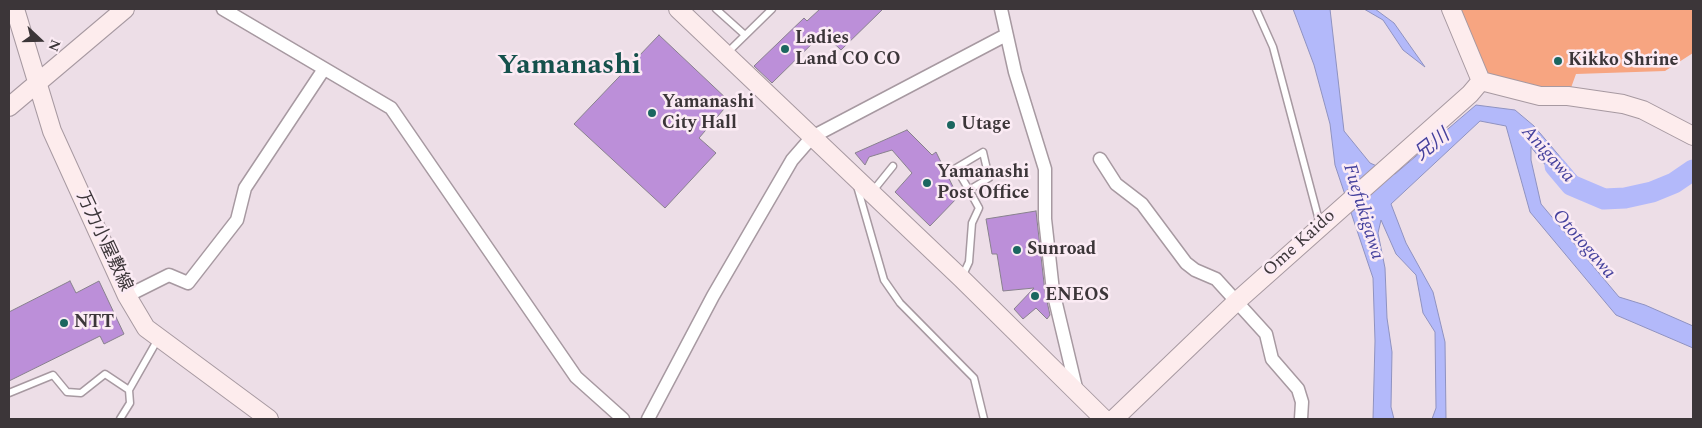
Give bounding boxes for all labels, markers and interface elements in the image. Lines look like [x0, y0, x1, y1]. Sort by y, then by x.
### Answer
north arrow [15, 15, 65, 65]
place label: Ladies Land CO CO [795, 28, 901, 70]
text: N [43, 36, 66, 55]
marker: Ladies Land CO CO [779, 43, 791, 55]
place label: Kikko Shrine [1568, 50, 1678, 72]
district label: Yamanashi [497, 51, 641, 85]
marker: Kikko Shrine [1552, 55, 1564, 67]
place label: Yamanashi City Hall [662, 92, 754, 134]
marker: Yamanashi City Hall [646, 107, 658, 119]
place label: Utage [961, 114, 1011, 136]
marker: Utage [945, 119, 957, 131]
water label: Anigawa [1516, 122, 1578, 188]
water label: 兄川 [1411, 125, 1455, 167]
water label: Fuefukigawa [1337, 161, 1387, 263]
place label: Yamanashi Post Office [937, 162, 1029, 204]
marker: Yamanashi Post Office [921, 177, 933, 189]
street label: 万力小屋敷線 [70, 188, 136, 296]
water label: Ototogawa [1547, 205, 1619, 285]
street label: Ome Kaido [1259, 206, 1341, 282]
place label: Sunroad [1027, 239, 1096, 261]
marker: Sunroad [1011, 244, 1023, 256]
place label: ENEOS [1045, 285, 1109, 307]
marker: ENEOS [1029, 290, 1041, 302]
place label: NTT [74, 312, 114, 334]
marker: NTT [58, 317, 70, 329]

